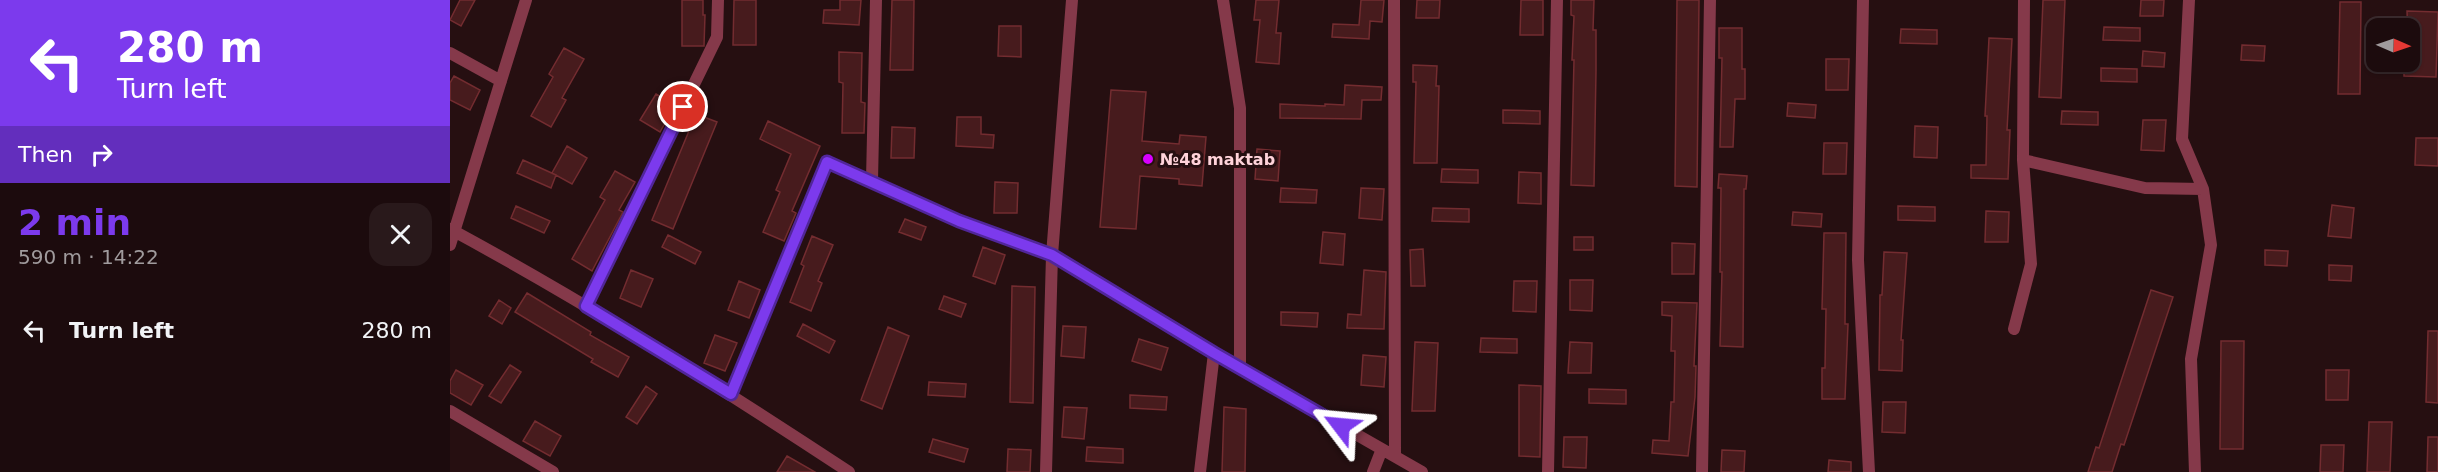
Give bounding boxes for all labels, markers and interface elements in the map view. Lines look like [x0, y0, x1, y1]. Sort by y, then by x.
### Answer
north arrow [2366, 18, 2420, 72]
map controls [2366, 18, 2420, 72]
text: 280 m [117, 23, 263, 72]
icon: left [18, 24, 96, 102]
text: Turn left [117, 73, 227, 104]
pin [657, 81, 708, 132]
icon: arrive [666, 90, 699, 123]
icon: right [85, 138, 118, 171]
text: Then [18, 142, 73, 167]
place label: №48 maktab [1160, 150, 1275, 169]
marker: №48 maktab [1141, 152, 1155, 166]
text: 2 min [18, 202, 131, 243]
button: close [369, 203, 432, 266]
text: 590 m · 14:22 [18, 245, 159, 269]
icon: left [18, 314, 51, 347]
text: Turn left [69, 318, 174, 343]
text: 280 m [362, 318, 432, 343]
position arrow [1309, 394, 1373, 458]

